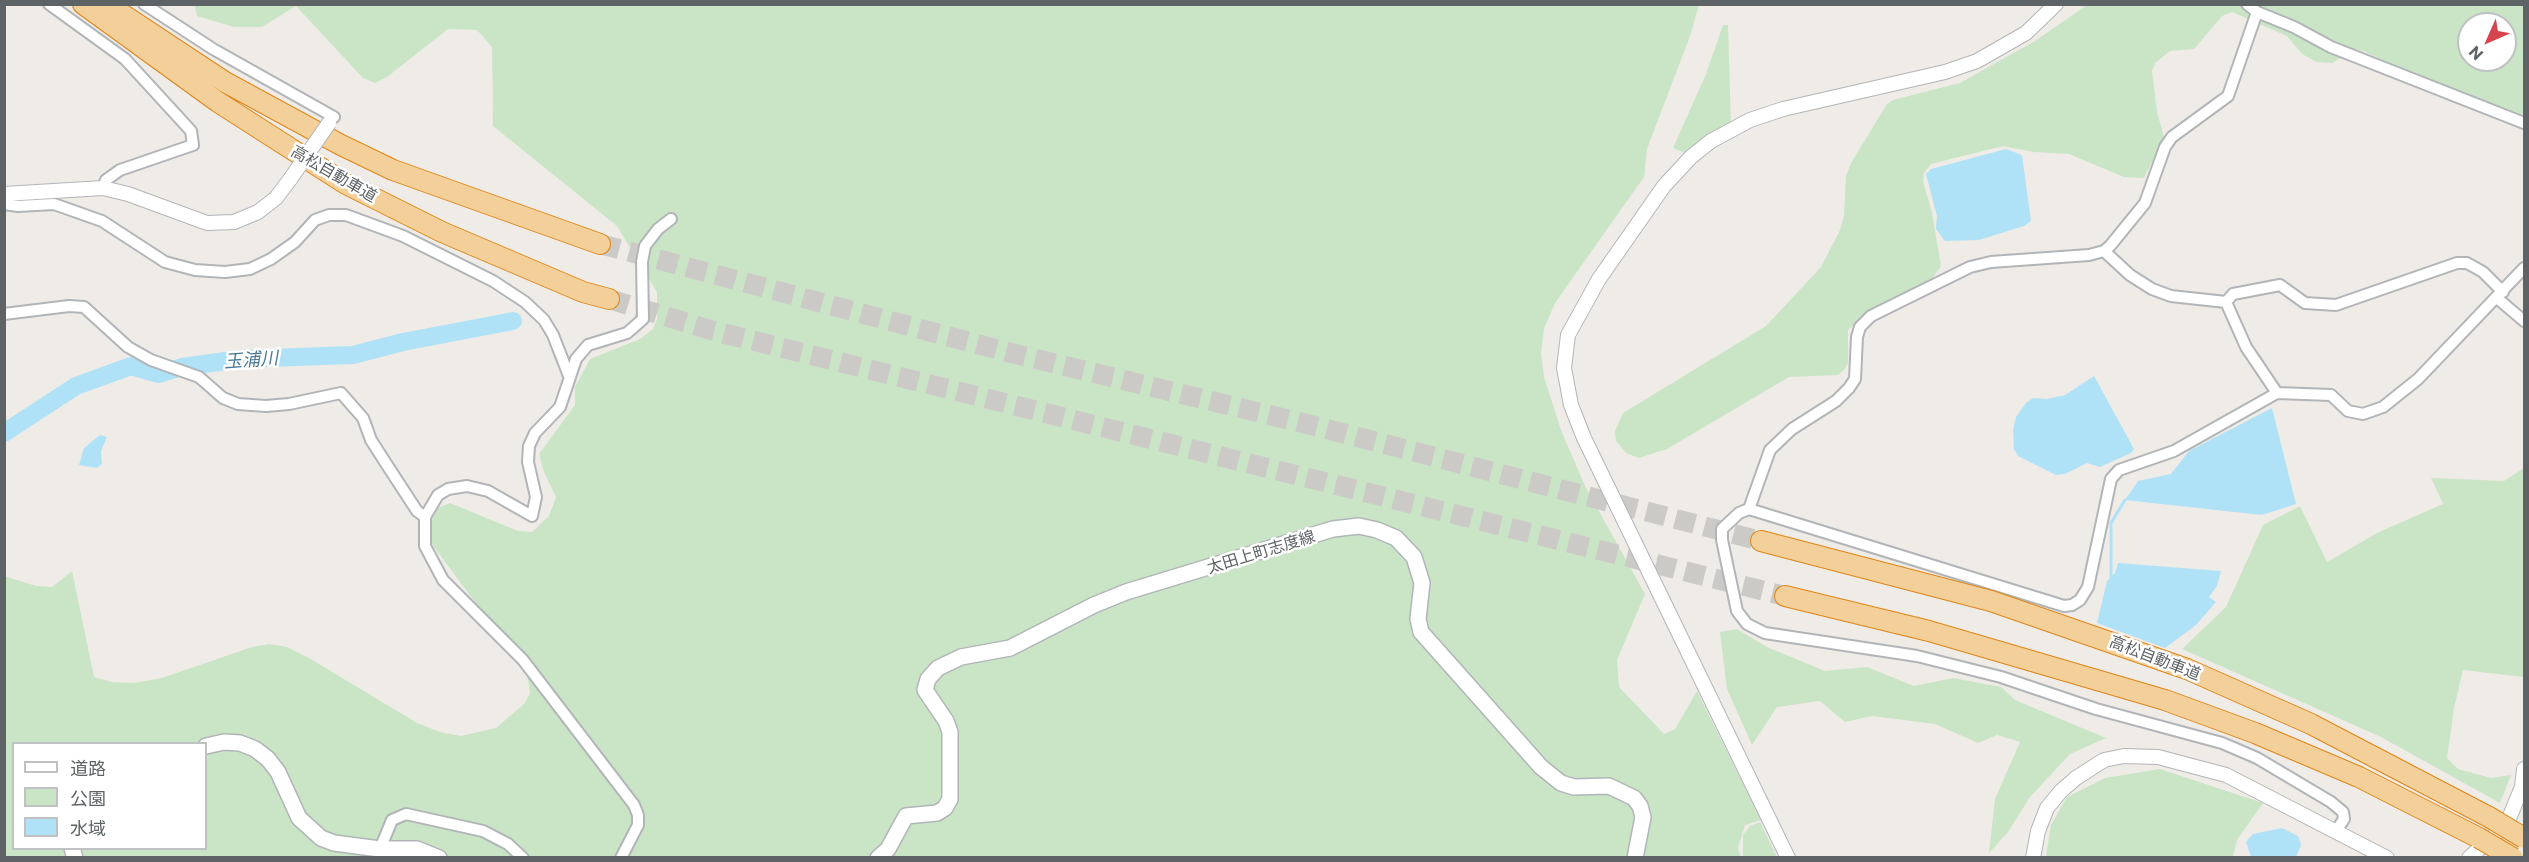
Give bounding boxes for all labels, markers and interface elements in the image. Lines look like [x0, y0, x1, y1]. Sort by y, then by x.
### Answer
north arrow [2457, 12, 2517, 72]
text: N [2464, 43, 2486, 65]
street label: 高松自動車道 [288, 142, 380, 206]
water label: 玉浦川 [223, 347, 279, 373]
street label: 太田上町志度線 [1205, 526, 1317, 578]
street label: 高松自動車道 [2107, 632, 2203, 684]
legend [12, 742, 207, 850]
text: 道路 [70, 757, 106, 779]
text: 公園 [70, 787, 106, 809]
text: 水域 [70, 817, 106, 839]

